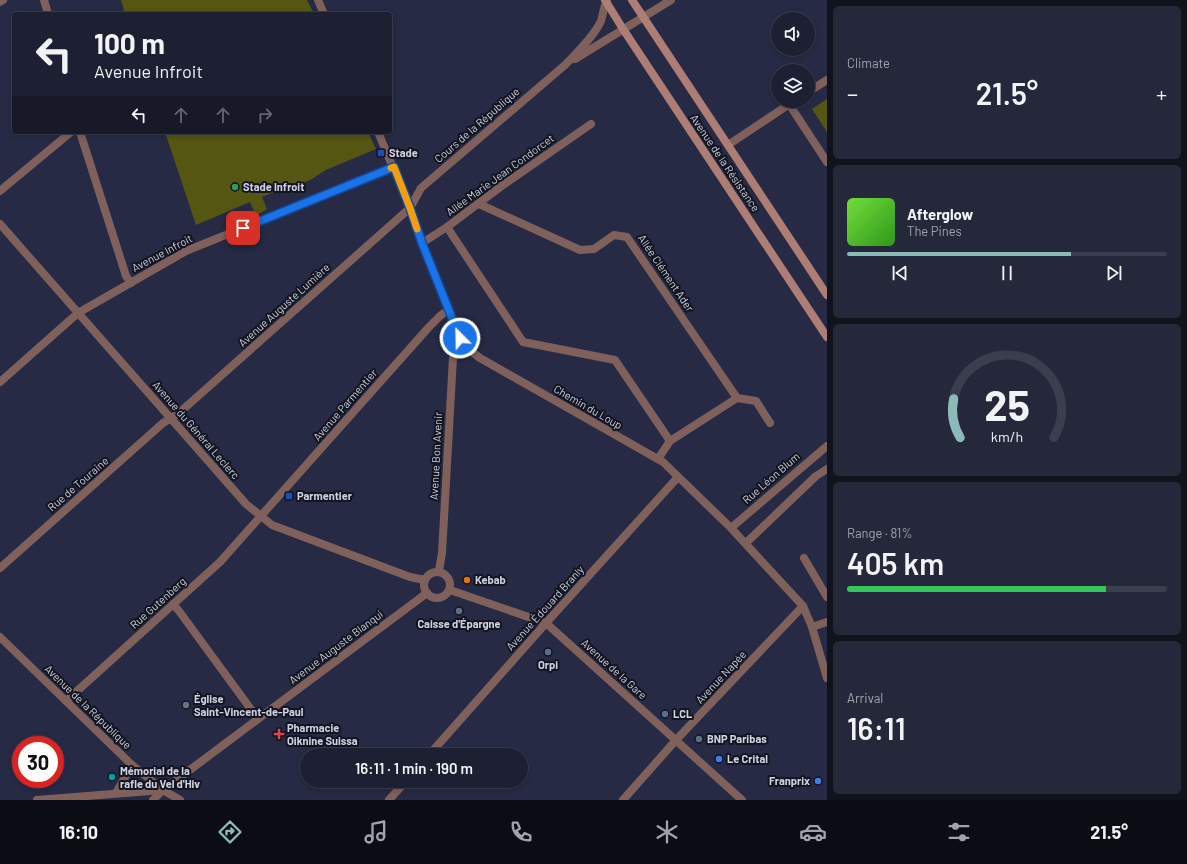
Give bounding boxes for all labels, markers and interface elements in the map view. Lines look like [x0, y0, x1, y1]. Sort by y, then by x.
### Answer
map controls [771, 12, 815, 108]
button: sound [771, 12, 815, 56]
text: 100 m [94, 26, 165, 60]
icon: left [28, 28, 80, 80]
text: Climate [847, 55, 890, 71]
text: Avenue Infroit [94, 60, 203, 82]
button: layers [771, 64, 815, 108]
text: 21.5° [976, 75, 1038, 111]
text: − [847, 80, 858, 106]
text: + [1156, 80, 1167, 106]
street label: Cours de la République [432, 84, 522, 165]
icon: left [128, 104, 150, 126]
icon: ahead [170, 104, 192, 126]
icon: ahead [212, 104, 234, 126]
icon: right [254, 104, 276, 126]
street label: Avenue de la Résistance [688, 112, 763, 214]
street label: Allée Marie Jean Condorcet [443, 131, 556, 218]
place label: Stade [389, 146, 418, 159]
marker: Stade [376, 148, 386, 158]
place label: Stade Infroit [243, 180, 304, 193]
marker: Stade Infroit [230, 182, 240, 192]
text: Afterglow [907, 205, 973, 223]
pin [226, 211, 260, 245]
icon: arrive [232, 217, 254, 239]
text: The Pines [907, 223, 962, 239]
street label: Avenue Infroit [129, 231, 194, 274]
street label: Allée Clément Ader [636, 232, 697, 314]
street label: Avenue Auguste Lumière [235, 260, 332, 349]
icon: previous [889, 262, 911, 284]
icon: pause [996, 262, 1018, 284]
icon: next [1103, 262, 1125, 284]
position arrow [439, 317, 481, 359]
street label: Avenue Parmentier [310, 366, 379, 443]
street label: Avenue du Général Leclerc [150, 378, 243, 482]
text: 25 [984, 379, 1030, 429]
street label: Chemin du Loup [552, 382, 625, 431]
street label: Avenue Bon Avenir [427, 412, 444, 500]
text: km/h [991, 428, 1023, 445]
street label: Rue Léon Blum [739, 449, 802, 506]
street label: Rue de Touraine [45, 454, 111, 514]
place label: Parmentier [297, 489, 353, 502]
marker: Parmentier [284, 491, 294, 501]
text: Range · 81% [847, 525, 912, 541]
text: 405 km [847, 545, 944, 581]
street label: Avenue Édouard Branly [503, 563, 586, 653]
place label: Kebab [475, 573, 506, 586]
street label: Rue Gutenberg [127, 574, 188, 631]
marker: Kebab [462, 575, 472, 585]
marker: Caisse d'Épargne [454, 606, 464, 616]
street label: Avenue Auguste Blanqui [286, 607, 385, 686]
place label: Caisse d'Épargne [417, 617, 501, 630]
street label: Avenue de la Gare [579, 636, 650, 702]
marker: Orpi [543, 647, 553, 657]
street label: Avenue Napée [693, 647, 749, 706]
place label: Orpi [538, 658, 558, 671]
street label: Avenue de la République [42, 662, 134, 751]
text: Arrival [847, 690, 883, 706]
place label: Église Saint-Vincent-de-Paul [194, 692, 304, 718]
marker: Église Saint-Vincent-de-Paul [181, 700, 191, 710]
place label: LCL [673, 707, 692, 720]
marker: LCL [660, 709, 670, 719]
text: 16:11 [847, 710, 905, 746]
place label: Pharmacie Oiknine Suissa [287, 721, 358, 747]
marker: Pharmacie Oiknine Suissa [274, 729, 284, 739]
place label: BNP Paribas [707, 732, 767, 745]
marker: BNP Paribas [694, 734, 704, 744]
speed limit sign: 30 [12, 736, 64, 788]
place label: Le Crital [727, 752, 768, 765]
marker: Le Crital [714, 754, 724, 764]
text: 16:11 · 1 min · 190 m [355, 759, 473, 777]
place label: Mémorial de la rafle du Vel d'Hiv [120, 764, 200, 790]
marker: Mémorial de la rafle du Vel d'Hiv [107, 772, 117, 782]
place label: Franprix [769, 774, 810, 787]
marker: Franprix [813, 776, 823, 786]
icon: directions [216, 818, 244, 846]
icon: music [362, 818, 390, 846]
icon: phone [507, 818, 535, 846]
icon: climate [653, 818, 681, 846]
icon: car [799, 818, 827, 846]
icon: filters [945, 818, 973, 846]
text: 16:10 [59, 821, 98, 843]
text: 21.5° [1090, 821, 1128, 843]

